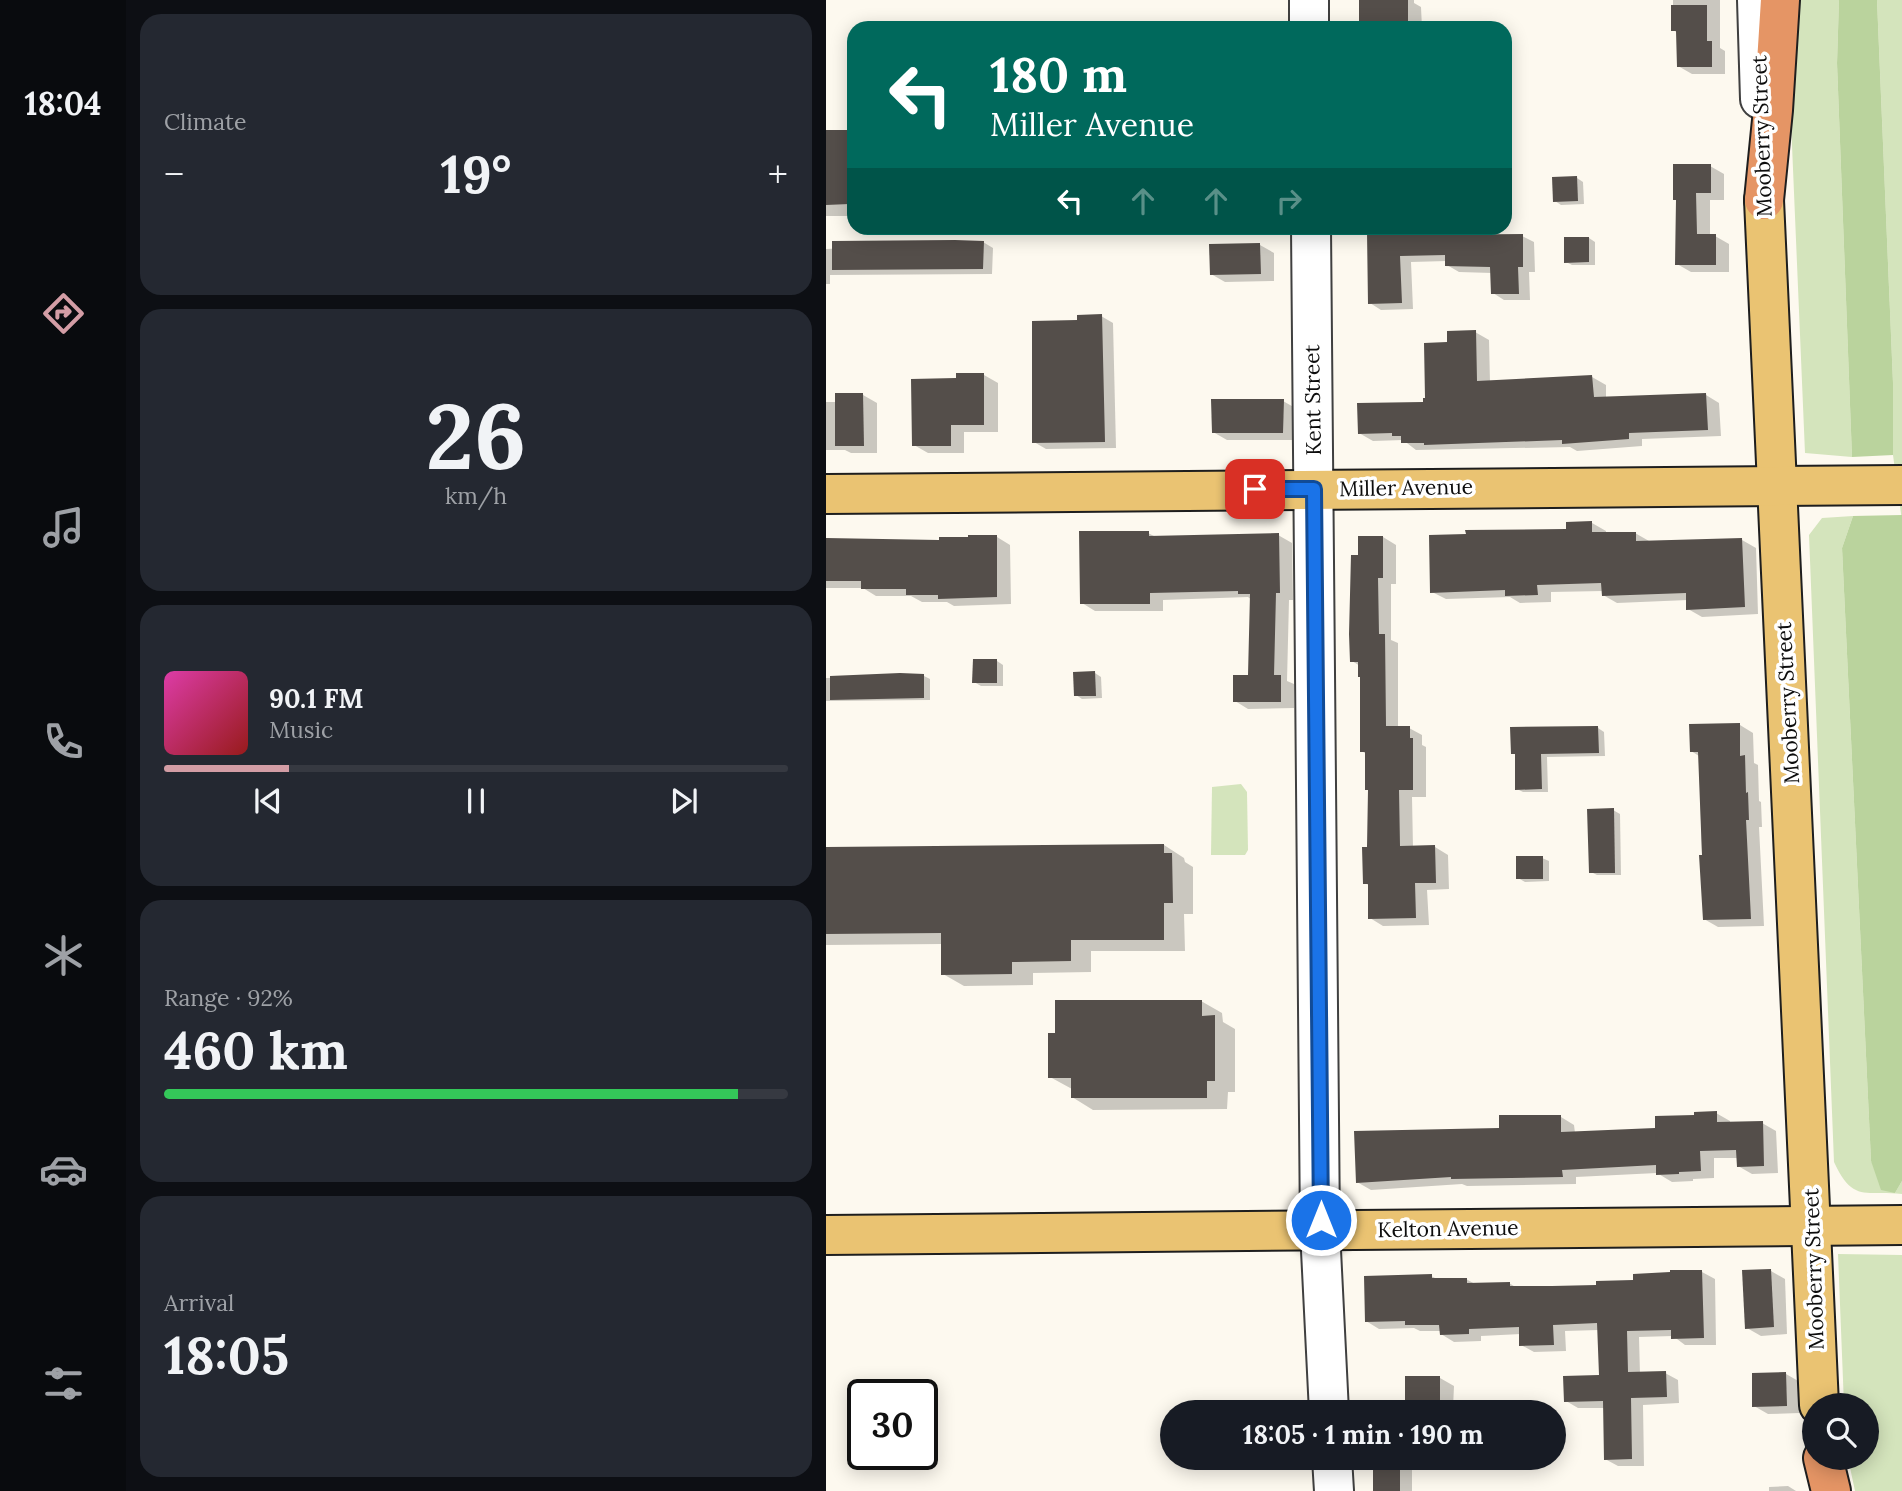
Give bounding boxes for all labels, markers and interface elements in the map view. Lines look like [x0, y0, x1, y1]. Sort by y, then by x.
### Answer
text: 180 m [990, 43, 1127, 105]
icon: left [875, 49, 966, 140]
street label: Mooberry Street [1745, 54, 1778, 217]
text: 18:04 [24, 83, 102, 124]
text: Miller Avenue [990, 104, 1194, 145]
text: Climate [164, 107, 246, 136]
text: 19° [441, 141, 511, 207]
text: − [164, 150, 184, 198]
text: + [768, 150, 788, 198]
icon: left [1051, 182, 1089, 220]
icon: ahead [1124, 182, 1162, 220]
icon: ahead [1197, 182, 1235, 220]
icon: right [1270, 182, 1308, 220]
icon: directions [39, 289, 88, 338]
street label: Kent Street [1298, 343, 1327, 456]
text: 26 [426, 377, 526, 494]
pin [1225, 459, 1285, 519]
icon: arrive [1236, 470, 1274, 508]
street label: Miller Avenue [1339, 473, 1473, 502]
text: km/h [445, 481, 507, 510]
icon: music [39, 503, 88, 552]
street label: Mooberry Street [1770, 621, 1805, 785]
text: 90.1 FM [269, 682, 364, 715]
text: Music [269, 715, 333, 744]
icon: phone [39, 717, 88, 766]
icon: previous [249, 782, 287, 820]
icon: pause [457, 782, 495, 820]
icon: next [665, 782, 703, 820]
icon: climate [39, 931, 88, 980]
text: Range · 92% [164, 983, 293, 1012]
text: 460 km [164, 1017, 348, 1083]
icon: car [39, 1145, 88, 1194]
position arrow [1284, 1183, 1358, 1257]
street label: Mooberry Street [1797, 1187, 1830, 1350]
street label: Kelton Avenue [1377, 1214, 1519, 1243]
text: Arrival [164, 1288, 234, 1317]
text: 18:05 [164, 1322, 289, 1388]
icon: filters [39, 1359, 88, 1408]
speed limit sign: 30 [847, 1379, 938, 1470]
map controls [1802, 1393, 1879, 1470]
button: search [1802, 1393, 1879, 1470]
text: 18:05 · 1 min · 190 m [1243, 1418, 1483, 1451]

